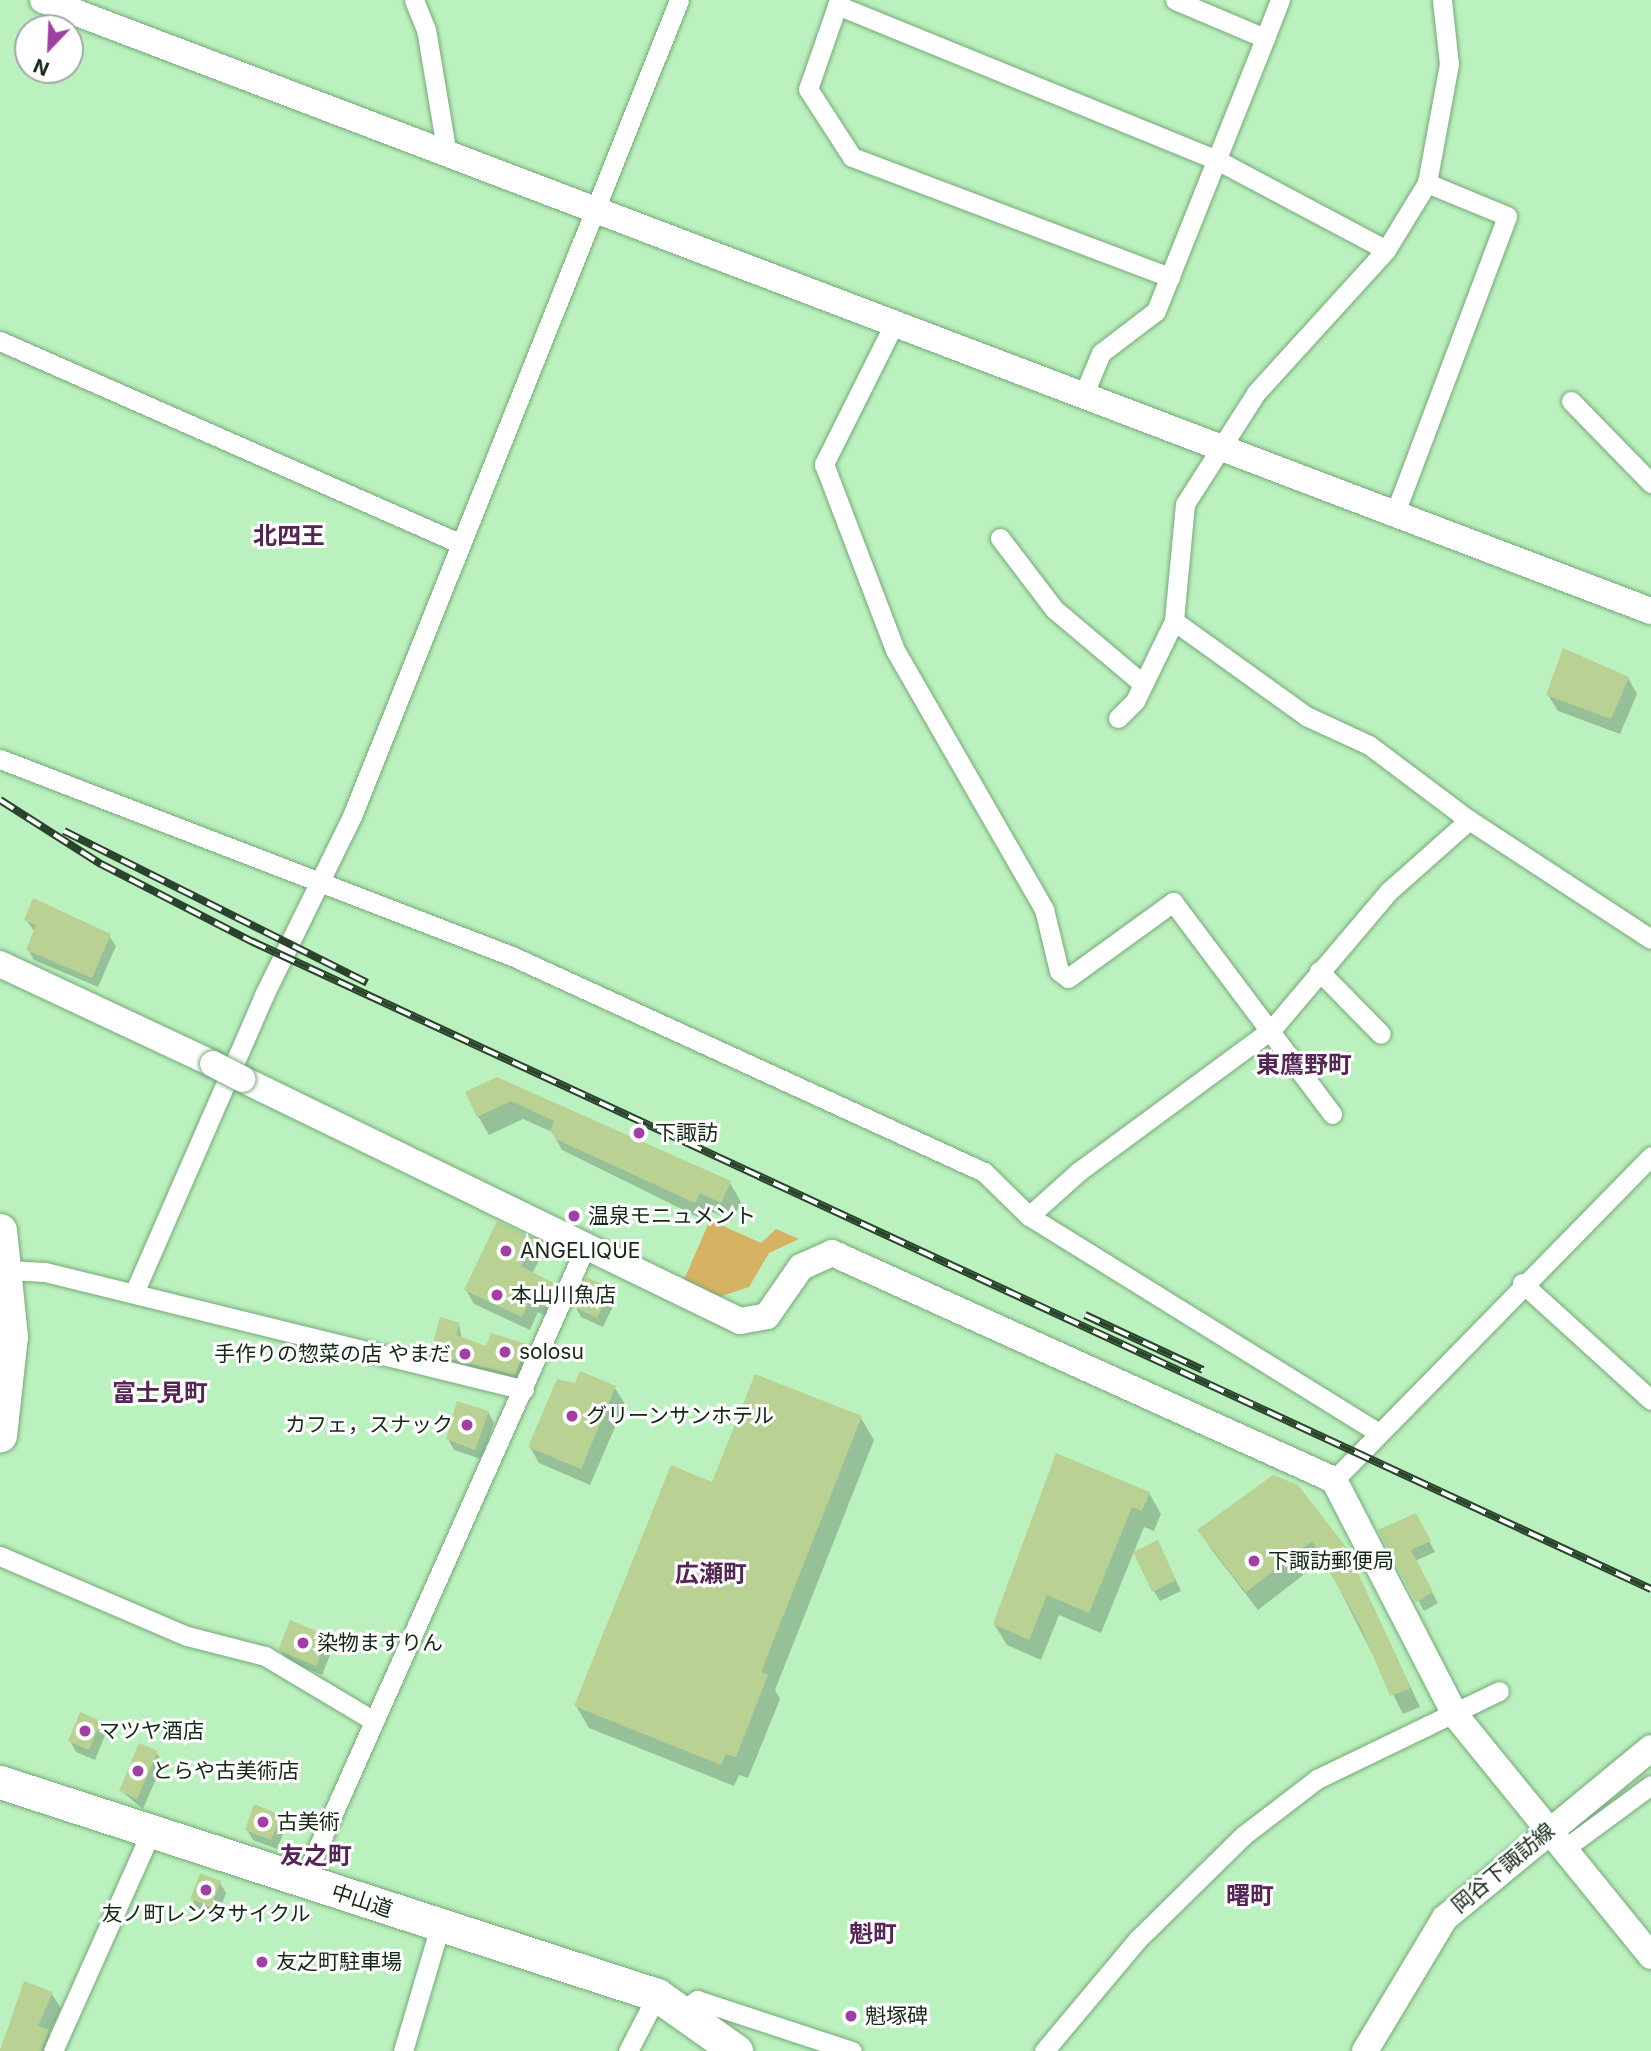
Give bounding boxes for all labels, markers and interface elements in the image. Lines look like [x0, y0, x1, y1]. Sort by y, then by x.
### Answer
north arrow [14, 14, 84, 84]
text: N [30, 54, 53, 80]
district label: 北四王 [253, 522, 325, 550]
district label: 東鷹野町 [1256, 1051, 1352, 1079]
place label: 下諏訪 [655, 1120, 718, 1146]
marker: 下諏訪 [629, 1123, 649, 1143]
place label: 温泉モニュメント [588, 1203, 756, 1229]
marker: 温泉モニュメント [566, 1208, 582, 1224]
place label: ANGELIQUE [520, 1238, 640, 1264]
marker: ANGELIQUE [498, 1243, 514, 1259]
place label: 本山川魚店 [511, 1282, 616, 1308]
marker: 本山川魚店 [489, 1287, 505, 1303]
place label: solosu [519, 1339, 584, 1365]
place label: 手作りの惣菜の店 やまだ [214, 1341, 451, 1367]
marker: solosu [497, 1344, 513, 1360]
marker: 手作りの惣菜の店 やまだ [457, 1346, 473, 1362]
district label: 富士見町 [112, 1379, 208, 1407]
place label: グリーンサンホテル [586, 1403, 775, 1429]
marker: グリーンサンホテル [564, 1408, 580, 1424]
place label: カフェ，スナック [285, 1412, 453, 1438]
marker: カフェ，スナック [459, 1417, 475, 1433]
place label: 下諏訪郵便局 [1268, 1548, 1394, 1574]
marker: 下諏訪郵便局 [1246, 1553, 1262, 1569]
district label: 広瀬町 [675, 1560, 747, 1588]
place label: 染物ますりん [317, 1630, 443, 1656]
marker: 染物ますりん [295, 1635, 311, 1651]
place label: マツヤ酒店 [99, 1718, 204, 1744]
marker: マツヤ酒店 [77, 1723, 93, 1739]
place label: とらや古美術店 [152, 1758, 299, 1784]
marker: とらや古美術店 [130, 1763, 146, 1779]
place label: 古美術 [277, 1809, 340, 1835]
marker: 古美術 [255, 1814, 271, 1830]
street label: 岡谷下諏訪線 [1447, 1818, 1559, 1918]
district label: 友之町 [280, 1842, 352, 1870]
street label: 中山道 [328, 1879, 396, 1923]
marker: 友ノ町レンタサイクル [198, 1882, 214, 1898]
district label: 曙町 [1226, 1882, 1274, 1910]
place label: 友ノ町レンタサイクル [101, 1901, 311, 1927]
district label: 魁町 [849, 1920, 897, 1948]
place label: 友之町駐車場 [276, 1949, 402, 1975]
marker: 友之町駐車場 [254, 1954, 270, 1970]
place label: 魁塚碑 [865, 2003, 928, 2029]
marker: 魁塚碑 [843, 2008, 859, 2024]

